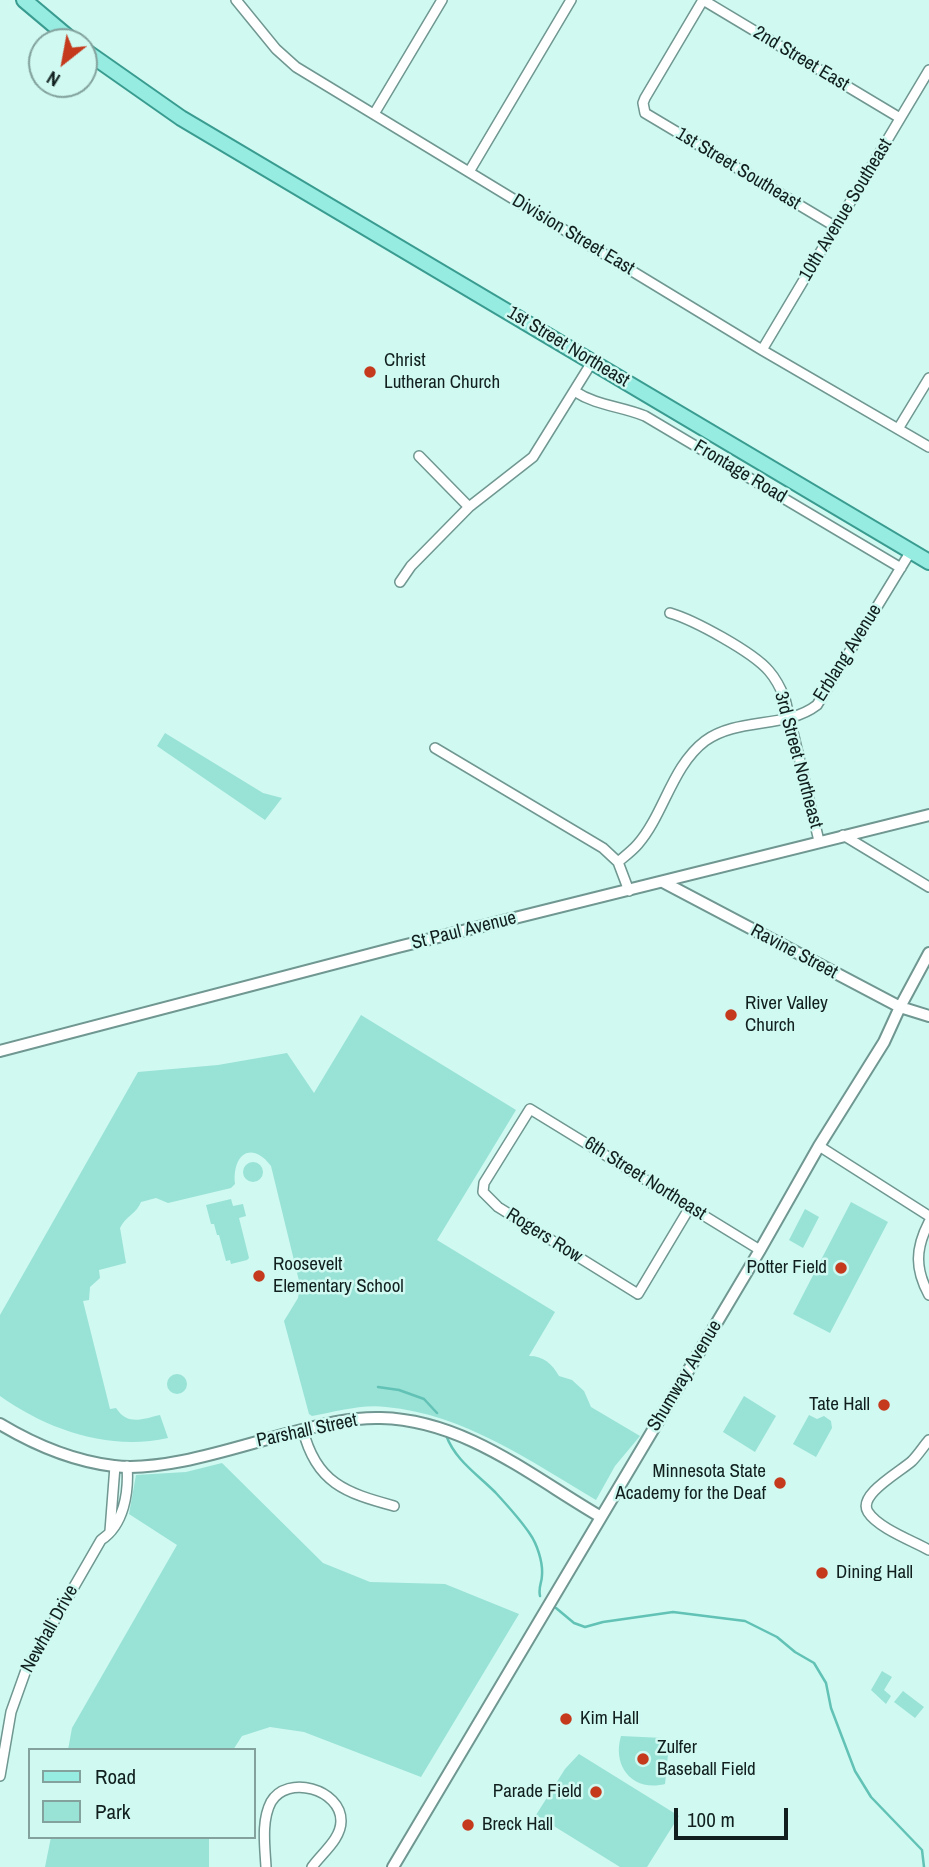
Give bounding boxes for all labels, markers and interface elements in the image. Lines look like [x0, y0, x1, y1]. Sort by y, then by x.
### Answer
street label: 2nd Street East [749, 22, 853, 96]
north arrow [28, 28, 98, 98]
text: N [42, 65, 65, 93]
street label: 1st Street Southeast [672, 123, 804, 215]
street label: 10th Avenue Southeast [795, 135, 897, 285]
street label: Division Street East [508, 190, 638, 280]
street label: 1st Street Northeast [503, 302, 633, 392]
place label: Christ Lutheran Church [384, 350, 500, 394]
marker: Christ Lutheran Church [362, 364, 378, 380]
street label: Frontage Road [690, 435, 790, 509]
street label: Erblang Avenue [809, 600, 887, 706]
street label: 3rd Street Northeast [769, 689, 827, 831]
street label: St Paul Avenue [409, 907, 519, 955]
street label: Ravine Street [747, 920, 841, 984]
place label: River Valley Church [745, 993, 828, 1037]
marker: River Valley Church [723, 1007, 739, 1023]
street label: 6th Street Northeast [580, 1132, 710, 1226]
street label: Rogers Row [502, 1204, 586, 1268]
place label: Roosevelt Elementary School [273, 1254, 404, 1298]
place label: Potter Field [746, 1257, 827, 1279]
marker: Potter Field [833, 1260, 849, 1276]
marker: Roosevelt Elementary School [251, 1268, 267, 1284]
street label: Shumway Avenue [643, 1316, 727, 1436]
place label: Tate Hall [809, 1394, 870, 1416]
marker: Tate Hall [876, 1397, 892, 1413]
street label: Parshall Street [255, 1409, 359, 1453]
place label: Minnesota State Academy for the Deaf [615, 1461, 766, 1505]
marker: Minnesota State Academy for the Deaf [772, 1475, 788, 1491]
place label: Dining Hall [836, 1562, 913, 1584]
marker: Dining Hall [814, 1565, 830, 1581]
street label: Newhall Drive [17, 1581, 83, 1677]
place label: Kim Hall [580, 1708, 639, 1730]
marker: Kim Hall [558, 1711, 574, 1727]
place label: Zulfer Baseball Field [657, 1737, 756, 1781]
legend [28, 1748, 256, 1839]
marker: Zulfer Baseball Field [635, 1751, 651, 1767]
text: Road [95, 1762, 136, 1791]
place label: Parade Field [493, 1781, 582, 1803]
marker: Parade Field [588, 1784, 604, 1800]
scale bar [677, 1794, 791, 1838]
text: Park [95, 1797, 130, 1826]
text: 100 m [687, 1805, 735, 1834]
place label: Breck Hall [482, 1814, 553, 1836]
marker: Breck Hall [460, 1817, 476, 1833]

